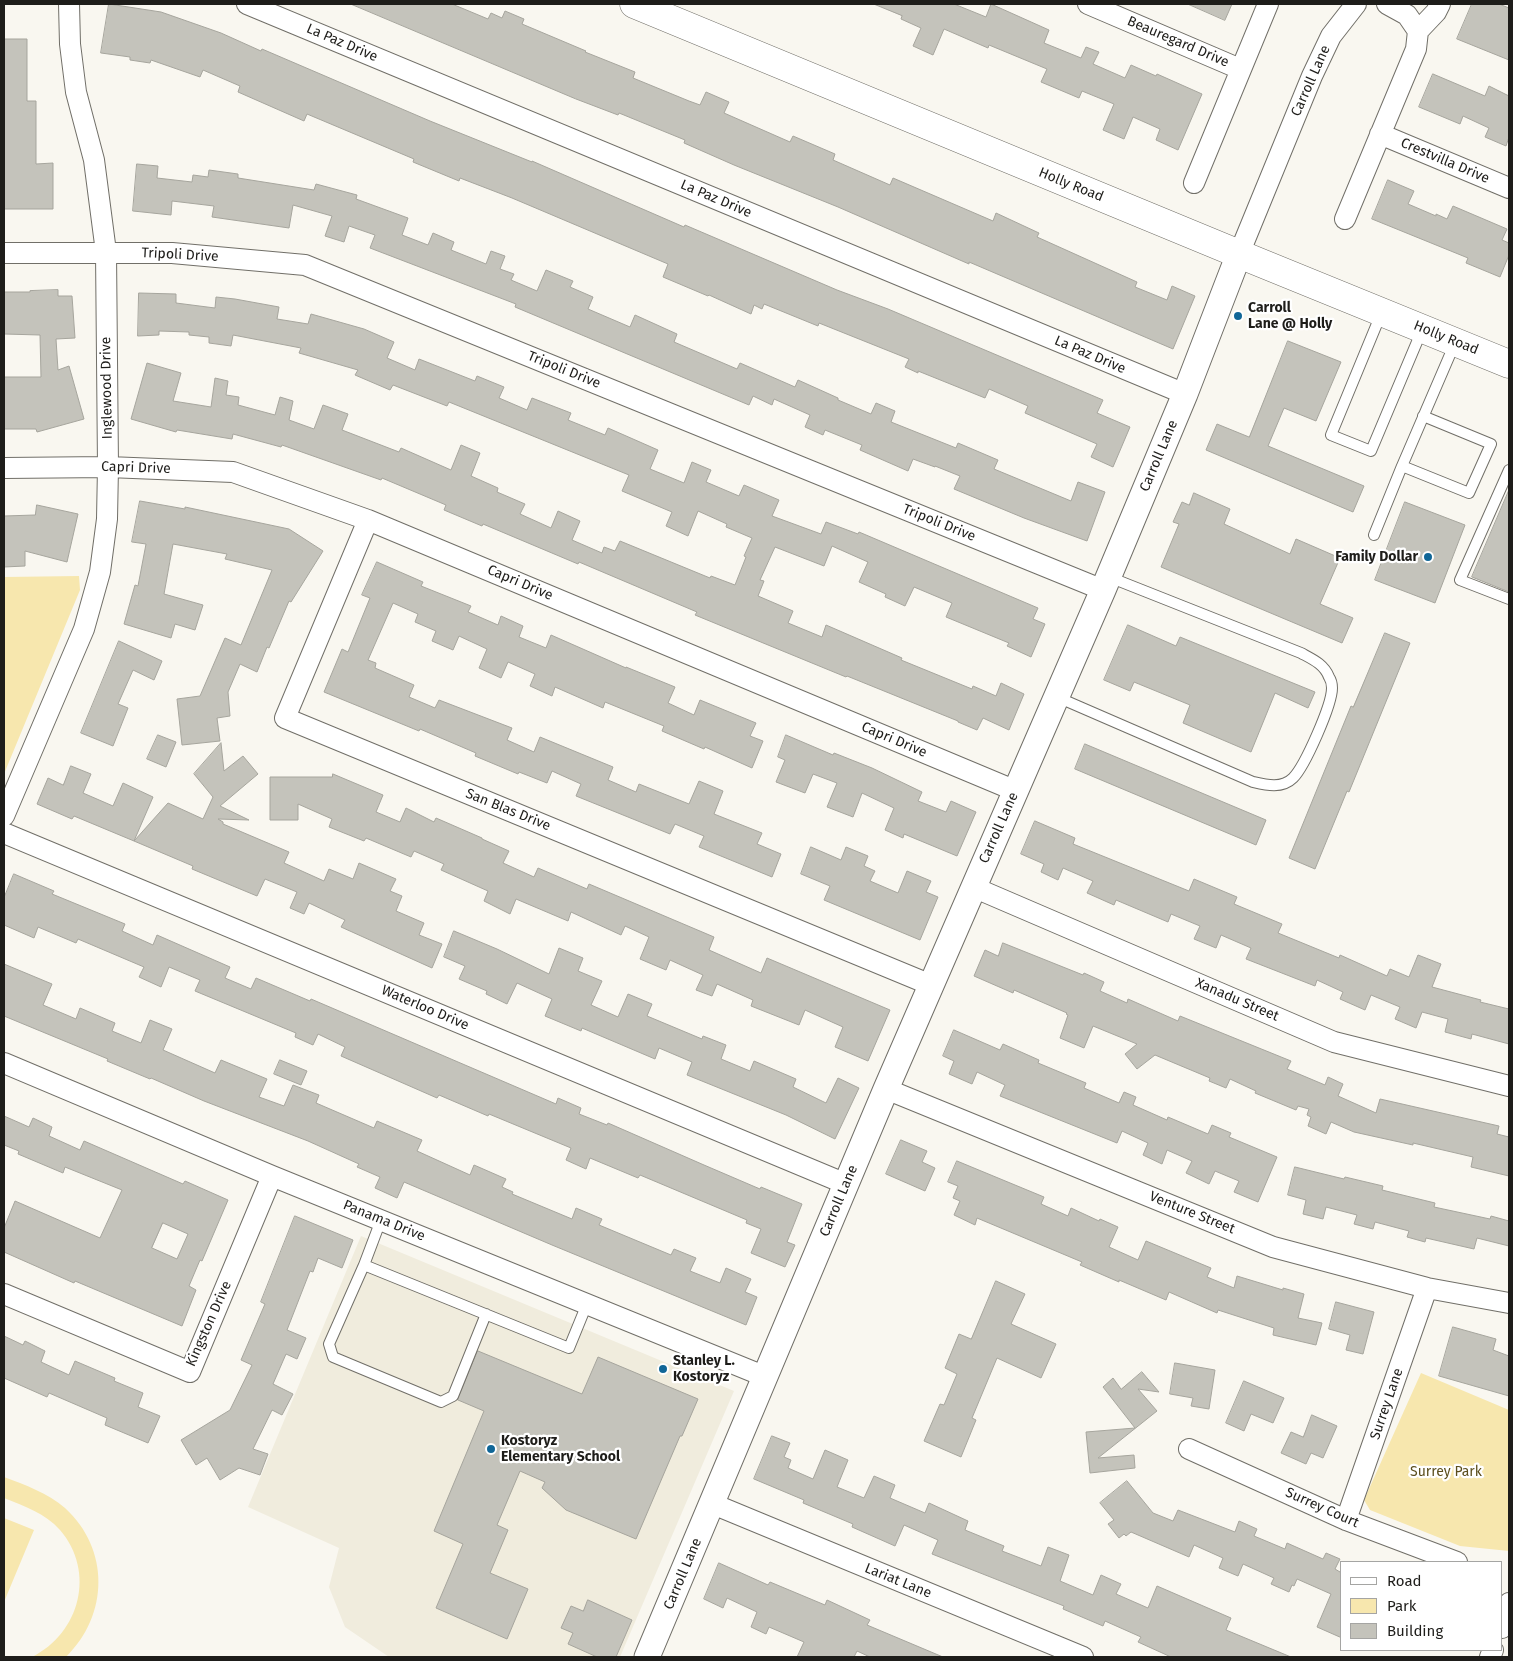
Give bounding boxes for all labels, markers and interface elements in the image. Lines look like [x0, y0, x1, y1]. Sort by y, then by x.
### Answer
street label: Beauregard Drive [1125, 13, 1231, 71]
street label: La Paz Drive [304, 20, 380, 66]
street label: Carroll Lane [1288, 43, 1334, 119]
street label: Crestvilla Drive [1398, 135, 1492, 187]
street label: Holly Road [1036, 164, 1106, 206]
street label: La Paz Drive [678, 176, 754, 222]
street label: Tripoli Drive [141, 245, 219, 265]
place label: Carroll Lane @ Holly [1248, 300, 1332, 332]
marker: Carroll Lane @ Holly [1232, 310, 1244, 322]
street label: Holly Road [1411, 317, 1481, 359]
street label: La Paz Drive [1052, 332, 1128, 378]
street label: Inglewood Drive [98, 337, 116, 439]
street label: Tripoli Drive [525, 348, 603, 392]
street label: Carroll Lane [1136, 418, 1182, 494]
street label: Capri Drive [101, 458, 171, 478]
street label: Tripoli Drive [900, 501, 978, 545]
place label: Family Dollar [1335, 549, 1418, 565]
marker: Family Dollar [1422, 551, 1434, 563]
street label: Capri Drive [485, 562, 555, 604]
street label: Capri Drive [859, 719, 929, 761]
street label: San Blas Drive [463, 785, 553, 835]
street label: Carroll Lane [976, 790, 1022, 866]
street label: Xanadu Street [1193, 975, 1281, 1025]
street label: Waterloo Drive [379, 982, 471, 1034]
street label: Carroll Lane [816, 1163, 862, 1239]
street label: Venture Street [1147, 1188, 1237, 1238]
street label: Panama Drive [341, 1197, 427, 1245]
street label: Kingston Drive [183, 1279, 235, 1369]
place label: Stanley L. Kostoryz [673, 1353, 735, 1385]
marker: Stanley L. Kostoryz [657, 1363, 669, 1375]
street label: Surrey Lane [1367, 1366, 1407, 1442]
place label: Kostoryz Elementary School [501, 1433, 620, 1465]
marker: Kostoryz Elementary School [485, 1443, 497, 1455]
park label: Surrey Park [1410, 1464, 1482, 1480]
street label: Surrey Court [1283, 1484, 1361, 1532]
street label: Carroll Lane [660, 1536, 706, 1612]
street label: Lariat Lane [862, 1560, 934, 1602]
legend [1340, 1561, 1503, 1651]
text: Road [1387, 1572, 1422, 1590]
text: Park [1387, 1597, 1417, 1615]
text: Building [1387, 1622, 1443, 1640]

